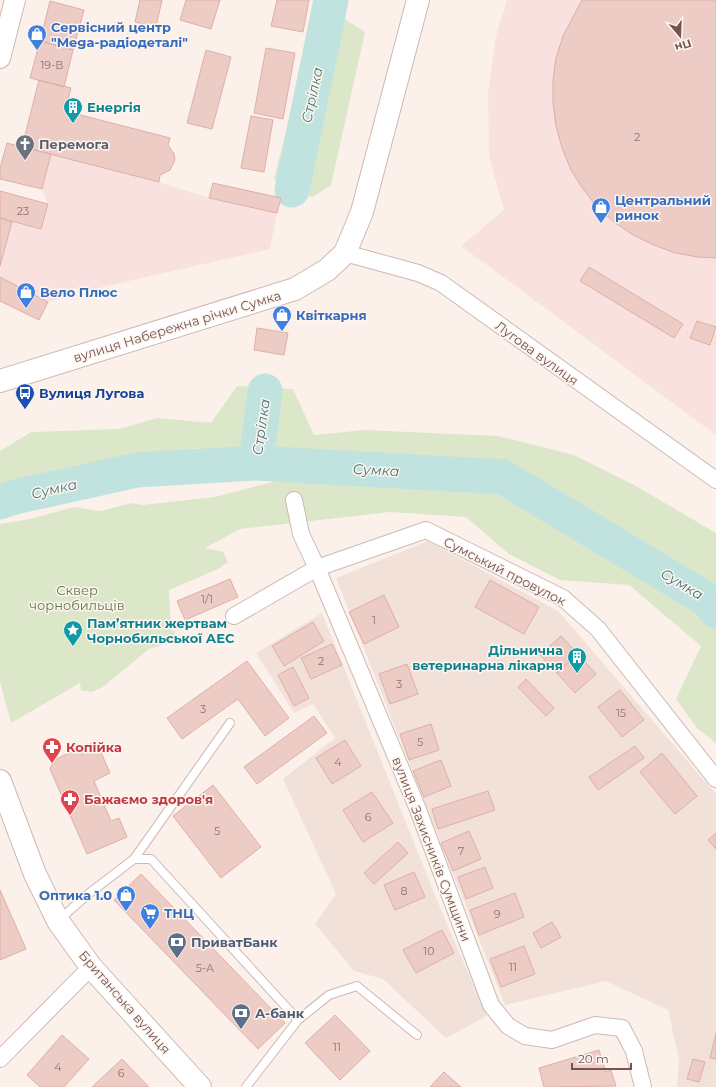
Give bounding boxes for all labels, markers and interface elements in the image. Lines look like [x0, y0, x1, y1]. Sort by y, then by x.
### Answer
north arrow [660, 16, 700, 56]
place label: Сервісний центр "Mega-радіодеталі" [51, 19, 188, 50]
shop icon: Сервісний центр "Mega-радіодеталі" [26, 23, 48, 51]
text: Пн [673, 36, 693, 55]
house number: 19-В [40, 58, 64, 72]
water label: Стрілка [297, 65, 327, 125]
building icon: Енергія [62, 96, 84, 124]
place label: Енергія [87, 99, 141, 115]
house number: 2 [634, 130, 640, 144]
church icon: Перемога [14, 133, 36, 161]
place label: Перемога [39, 136, 109, 152]
place label: Центральний ринок [615, 192, 711, 223]
shop icon: Центральний ринок [590, 196, 612, 224]
house number: 23 [17, 204, 29, 218]
shop icon: Вело Плюс [15, 281, 37, 309]
place label: Вело Плюс [40, 284, 118, 300]
street label: вулиця Набережна річки Сумка [71, 287, 283, 365]
shop icon: Квіткарня [271, 304, 293, 332]
place label: Квіткарня [296, 307, 367, 323]
street label: Лугова вулиця [492, 317, 582, 389]
bus stop icon: Вулиця Лугова [14, 382, 36, 410]
place label: Вулиця Лугова [39, 385, 144, 401]
water label: Стрілка [248, 398, 274, 456]
water label: Сумка [352, 460, 400, 480]
water label: Сумка [29, 475, 79, 503]
street label: Сумський провулок [441, 533, 569, 609]
water label: Сумка [657, 564, 707, 604]
park label: Сквер чорнобильців [29, 582, 125, 613]
house number: 1/1 [201, 592, 213, 606]
house number: 1 [372, 613, 376, 627]
place label: Пам’ятник жертвам Чорнобильської АЕС [87, 615, 235, 646]
place icon: Пам’ятник жертвам Чорнобильської АЕС [62, 619, 84, 647]
place label: Дільнична ветеринарна лікарня [412, 642, 563, 673]
building icon: Дільнична ветеринарна лікарня [566, 646, 588, 674]
house number: 2 [318, 654, 324, 668]
house number: 3 [396, 677, 402, 691]
house number: 3 [200, 702, 206, 716]
house number: 15 [616, 706, 626, 720]
house number: 5 [417, 735, 423, 749]
pharmacy icon: Копійка [41, 736, 63, 764]
place label: Копійка [66, 739, 122, 755]
street label: вулиця Захисників Сумщини [389, 754, 475, 944]
house number: 4 [334, 755, 342, 769]
pharmacy icon: Бажаємо здоров'я [59, 788, 81, 816]
place label: Бажаємо здоров'я [84, 791, 213, 807]
house number: 6 [365, 810, 372, 824]
house number: 5 [214, 824, 220, 838]
house number: 7 [458, 844, 464, 858]
shop icon: Оптика 1.0 [115, 884, 137, 912]
house number: 8 [400, 884, 408, 898]
place label: Оптика 1.0 [39, 887, 112, 903]
supermarket icon: ТНЦ [139, 902, 161, 930]
place label: ТНЦ [164, 905, 194, 921]
house number: 9 [494, 907, 501, 921]
bank icon: ПриватБанк [166, 931, 188, 959]
place label: ПриватБанк [191, 934, 278, 950]
house number: 10 [423, 944, 435, 958]
street label: Британська вулиця [76, 947, 174, 1057]
house number: 11 [509, 960, 517, 974]
house number: 5-А [196, 961, 215, 975]
bank icon: А-банк [230, 1002, 252, 1030]
place label: А-банк [255, 1005, 305, 1021]
house number: 11 [333, 1040, 341, 1054]
scale bar [572, 1045, 631, 1071]
text: 20 m [578, 1051, 609, 1066]
house number: 4 [54, 1060, 62, 1074]
house number: 6 [118, 1066, 125, 1080]

